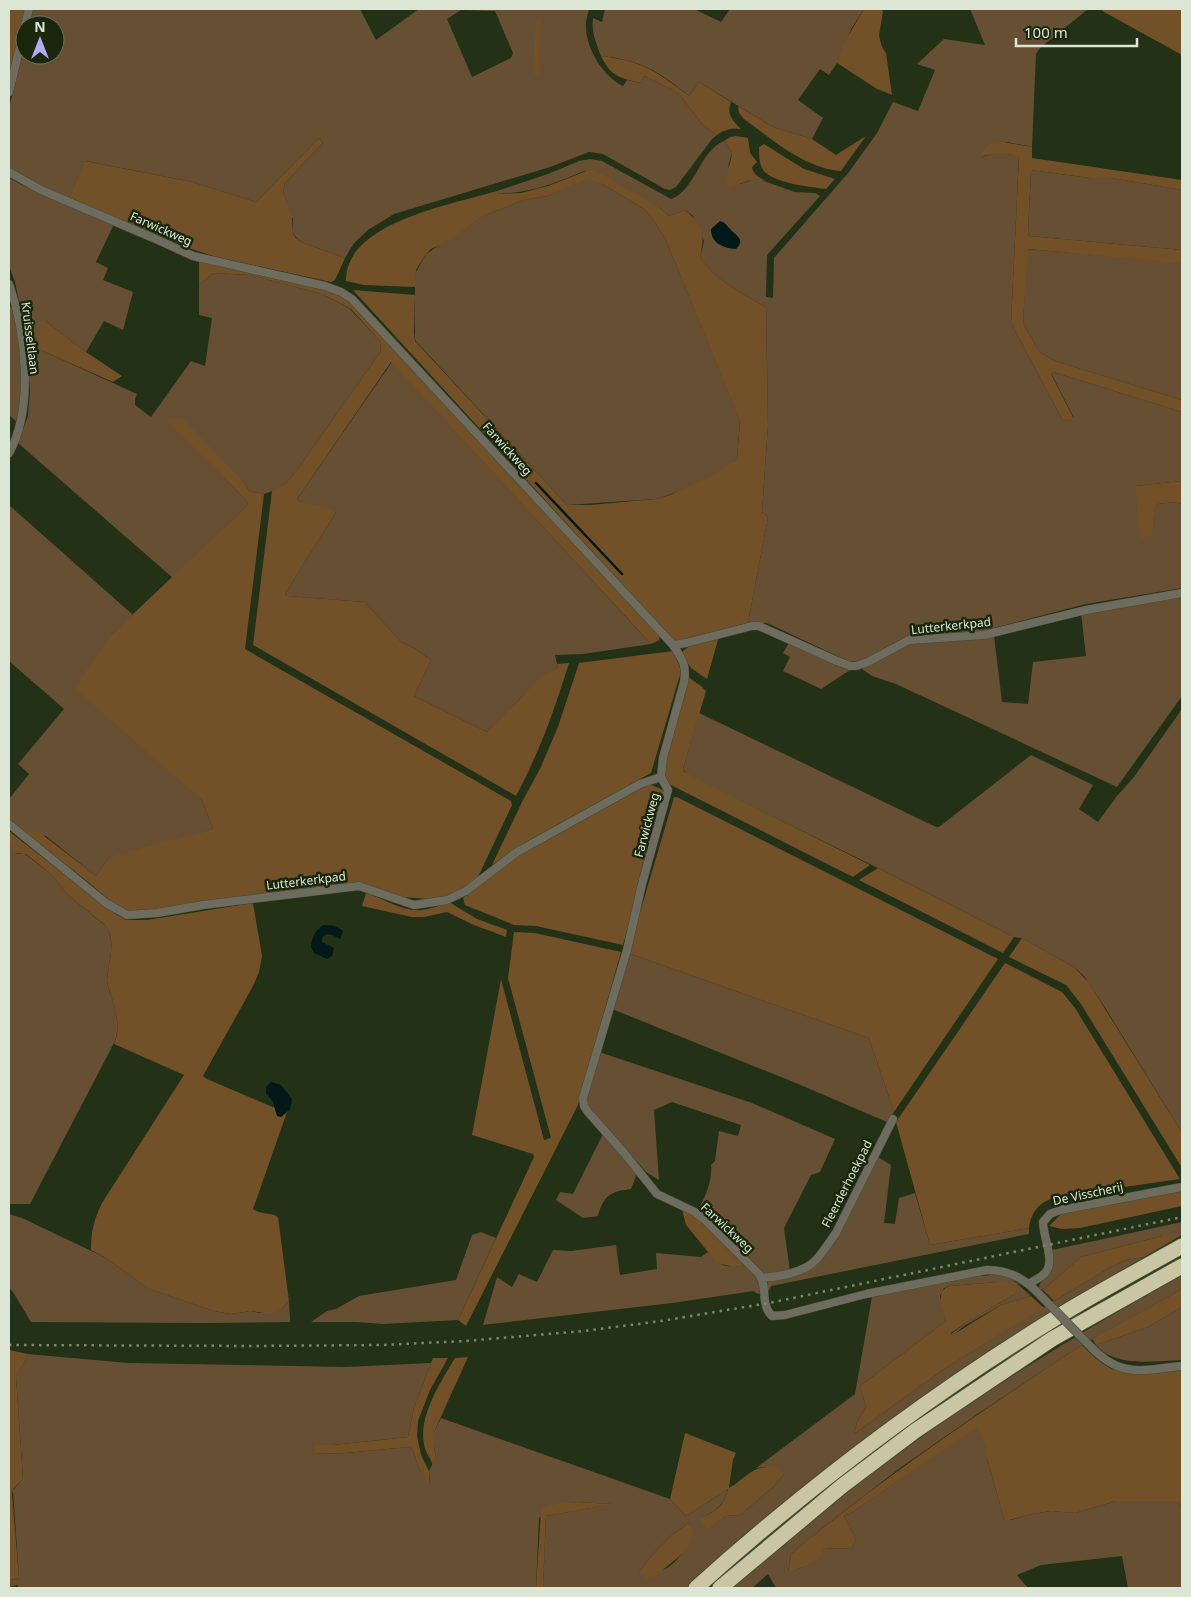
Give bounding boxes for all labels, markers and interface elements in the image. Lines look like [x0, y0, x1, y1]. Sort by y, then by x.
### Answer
north arrow [15, 15, 65, 65]
scale bar [1016, 15, 1137, 47]
text: N [34, 17, 46, 36]
text: 100 m [1024, 22, 1068, 42]
street label: Farwickweg [128, 207, 195, 250]
street label: Kruisseltlaan [18, 301, 43, 375]
street label: Farwickweg [479, 418, 536, 479]
street label: Lutterkerkpad [910, 613, 992, 638]
street label: Farwickweg [630, 791, 663, 859]
street label: Lutterkerkpad [265, 867, 347, 894]
street label: Fleerderhoekpad [817, 1137, 876, 1230]
street label: De Visscherij [1051, 1178, 1125, 1209]
street label: Farwickweg [697, 1199, 757, 1256]

